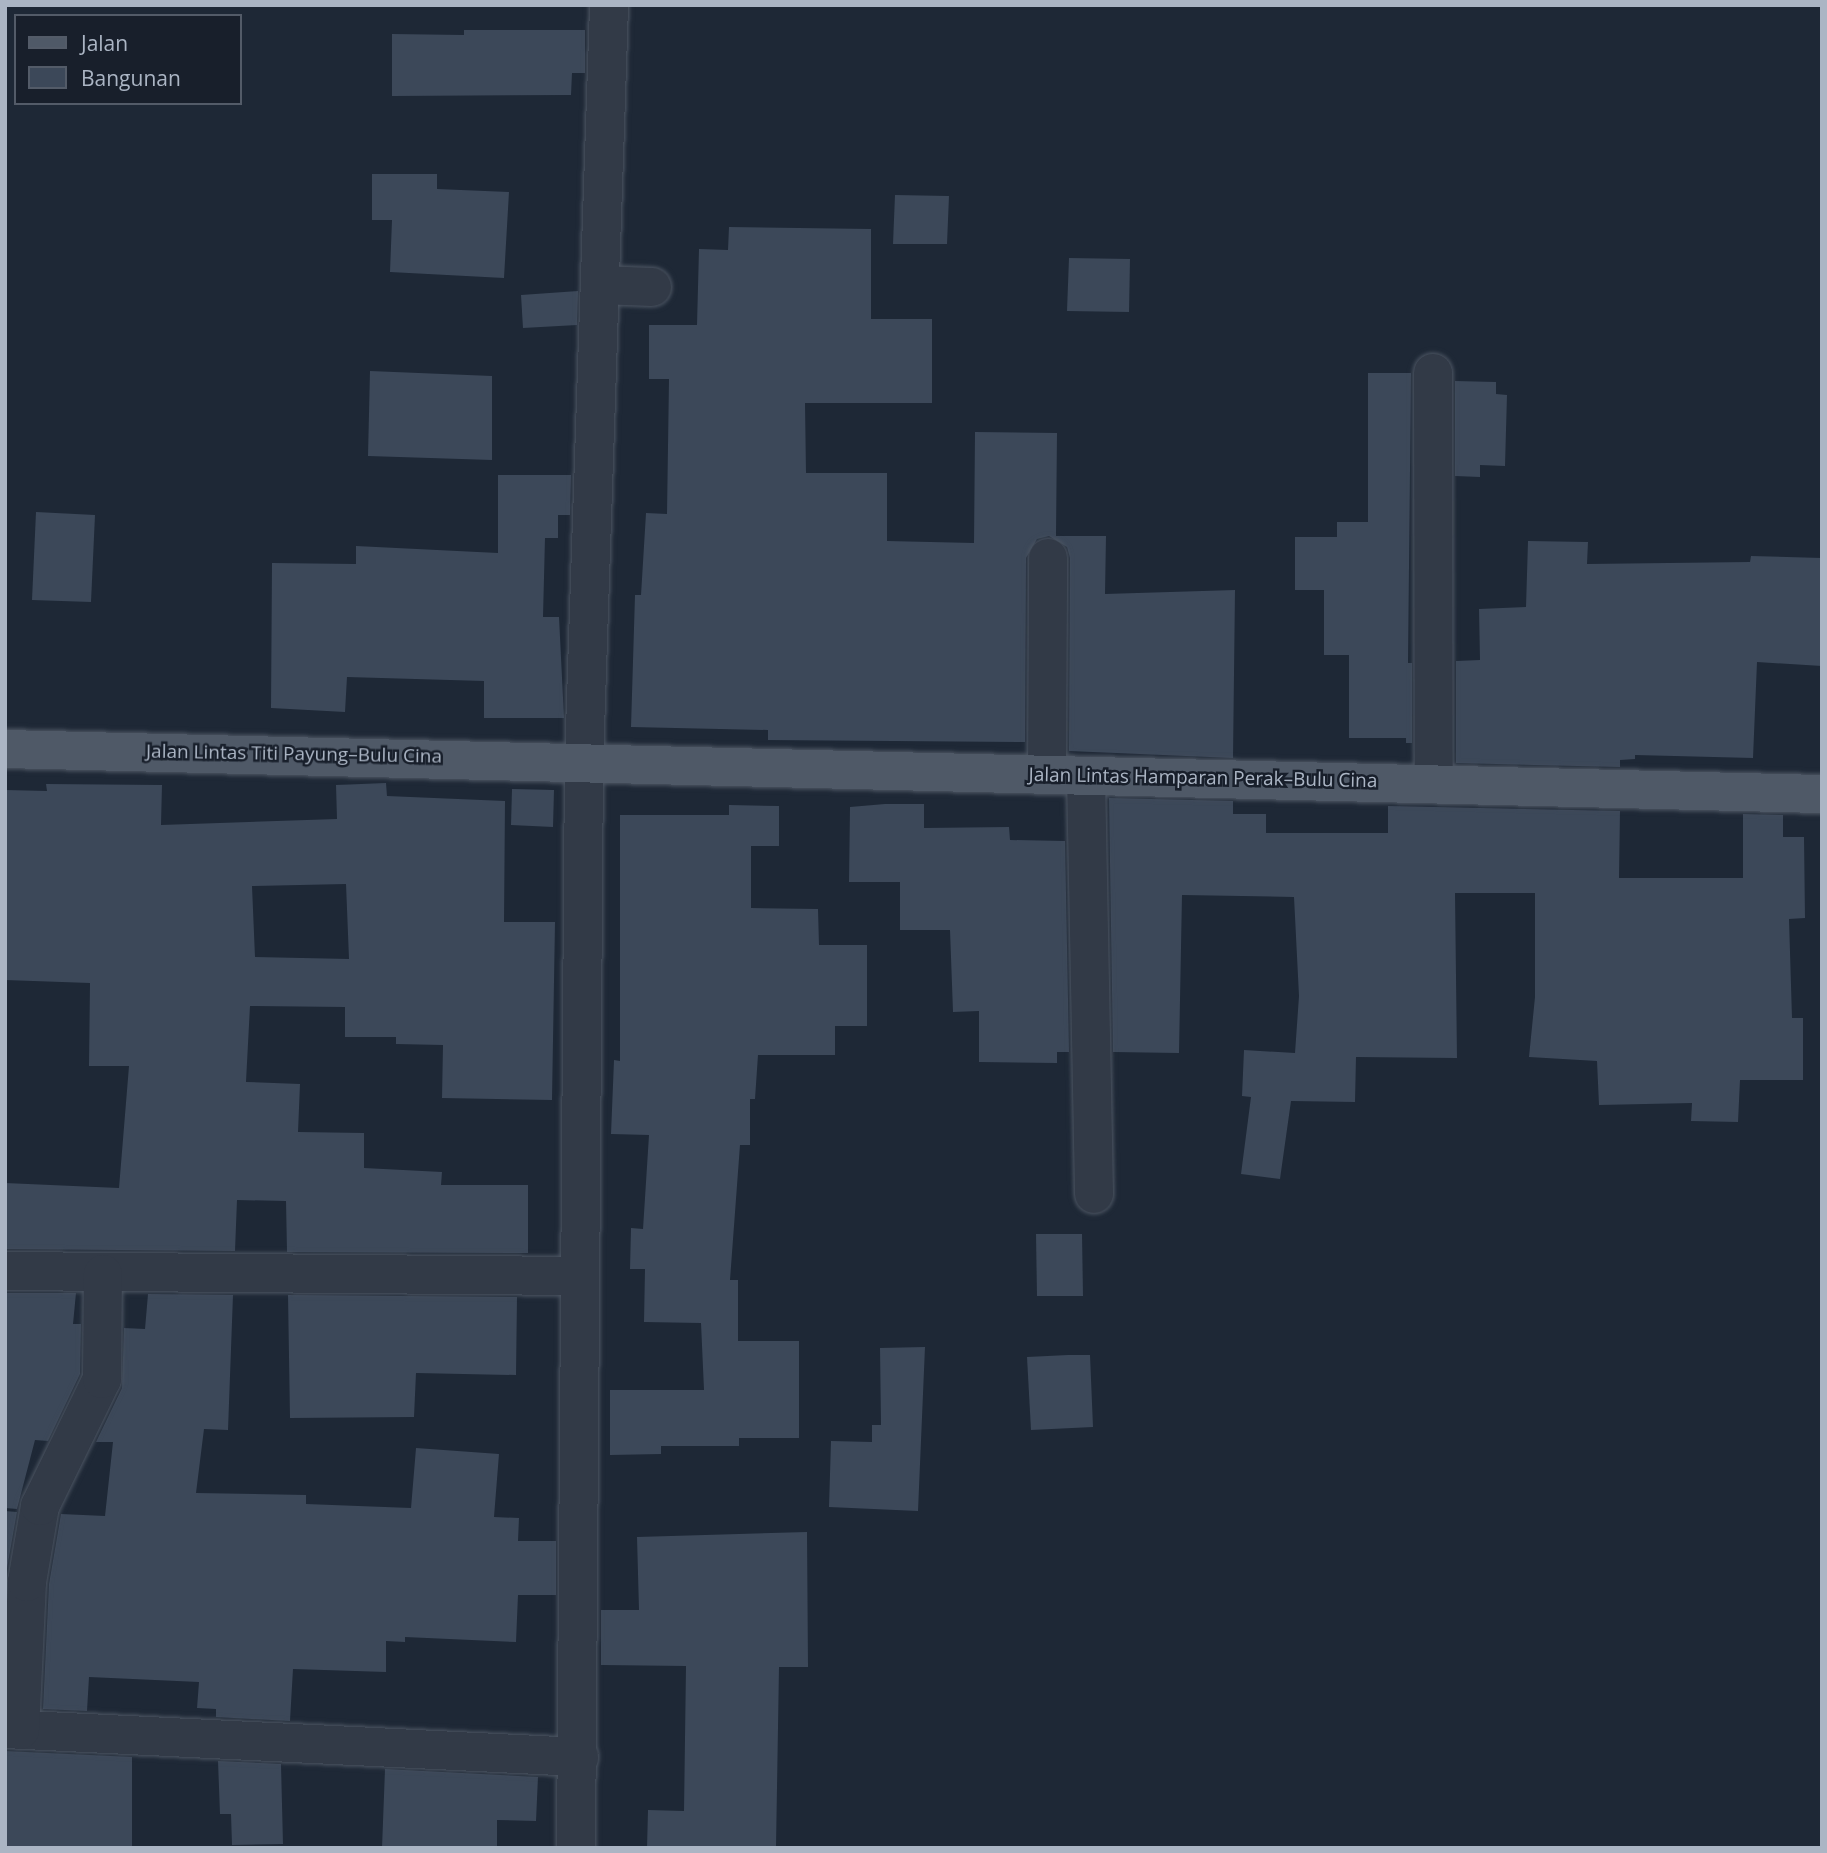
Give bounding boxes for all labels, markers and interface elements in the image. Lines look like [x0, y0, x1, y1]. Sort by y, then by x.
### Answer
legend [14, 14, 242, 105]
text: Jalan [81, 29, 128, 57]
text: Bangunan [81, 64, 181, 92]
street label: Jalan Lintas Titi Payung–Bulu Cina [146, 740, 442, 768]
street label: Jalan Lintas Hamparan Perak–Bulu Cina [1028, 764, 1378, 792]

